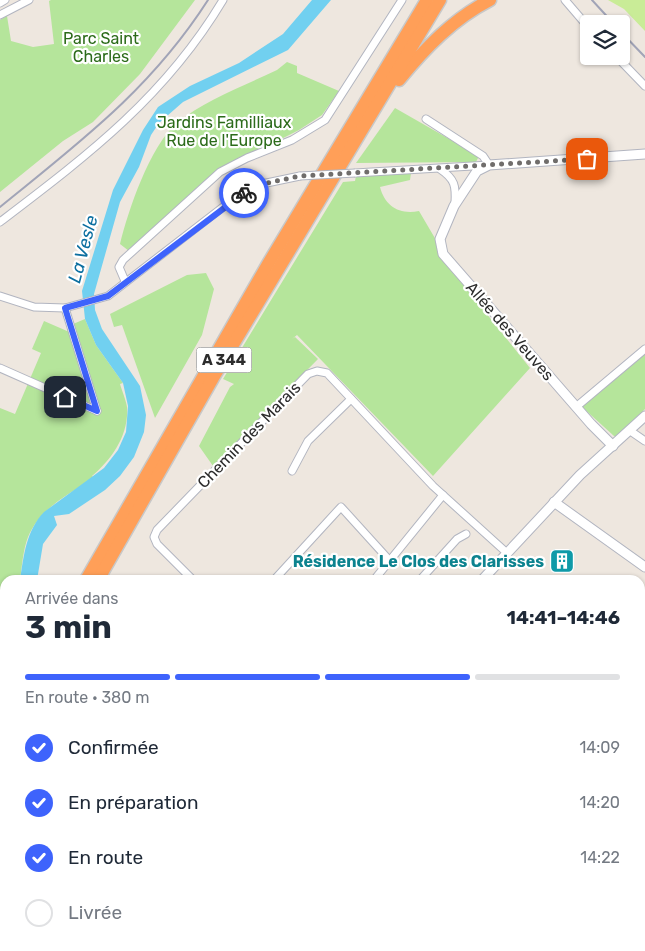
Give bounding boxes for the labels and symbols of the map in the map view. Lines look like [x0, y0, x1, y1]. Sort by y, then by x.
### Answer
park label: Parc Saint Charles [63, 29, 139, 66]
park label: Jardins Familliaux Rue de l'Europe [157, 113, 292, 150]
pin [566, 138, 608, 180]
courier [219, 168, 269, 218]
water label: La Vesle [63, 213, 103, 285]
street label: Allée des Veuves [462, 278, 558, 384]
road number: A 344 [196, 348, 252, 372]
pin [44, 376, 86, 418]
street label: Chemin des Marais [194, 378, 304, 492]
building icon: Résidence Le Clos des Clarisses [549, 548, 575, 574]
place label: Résidence Le Clos des Clarisses [293, 552, 544, 571]

